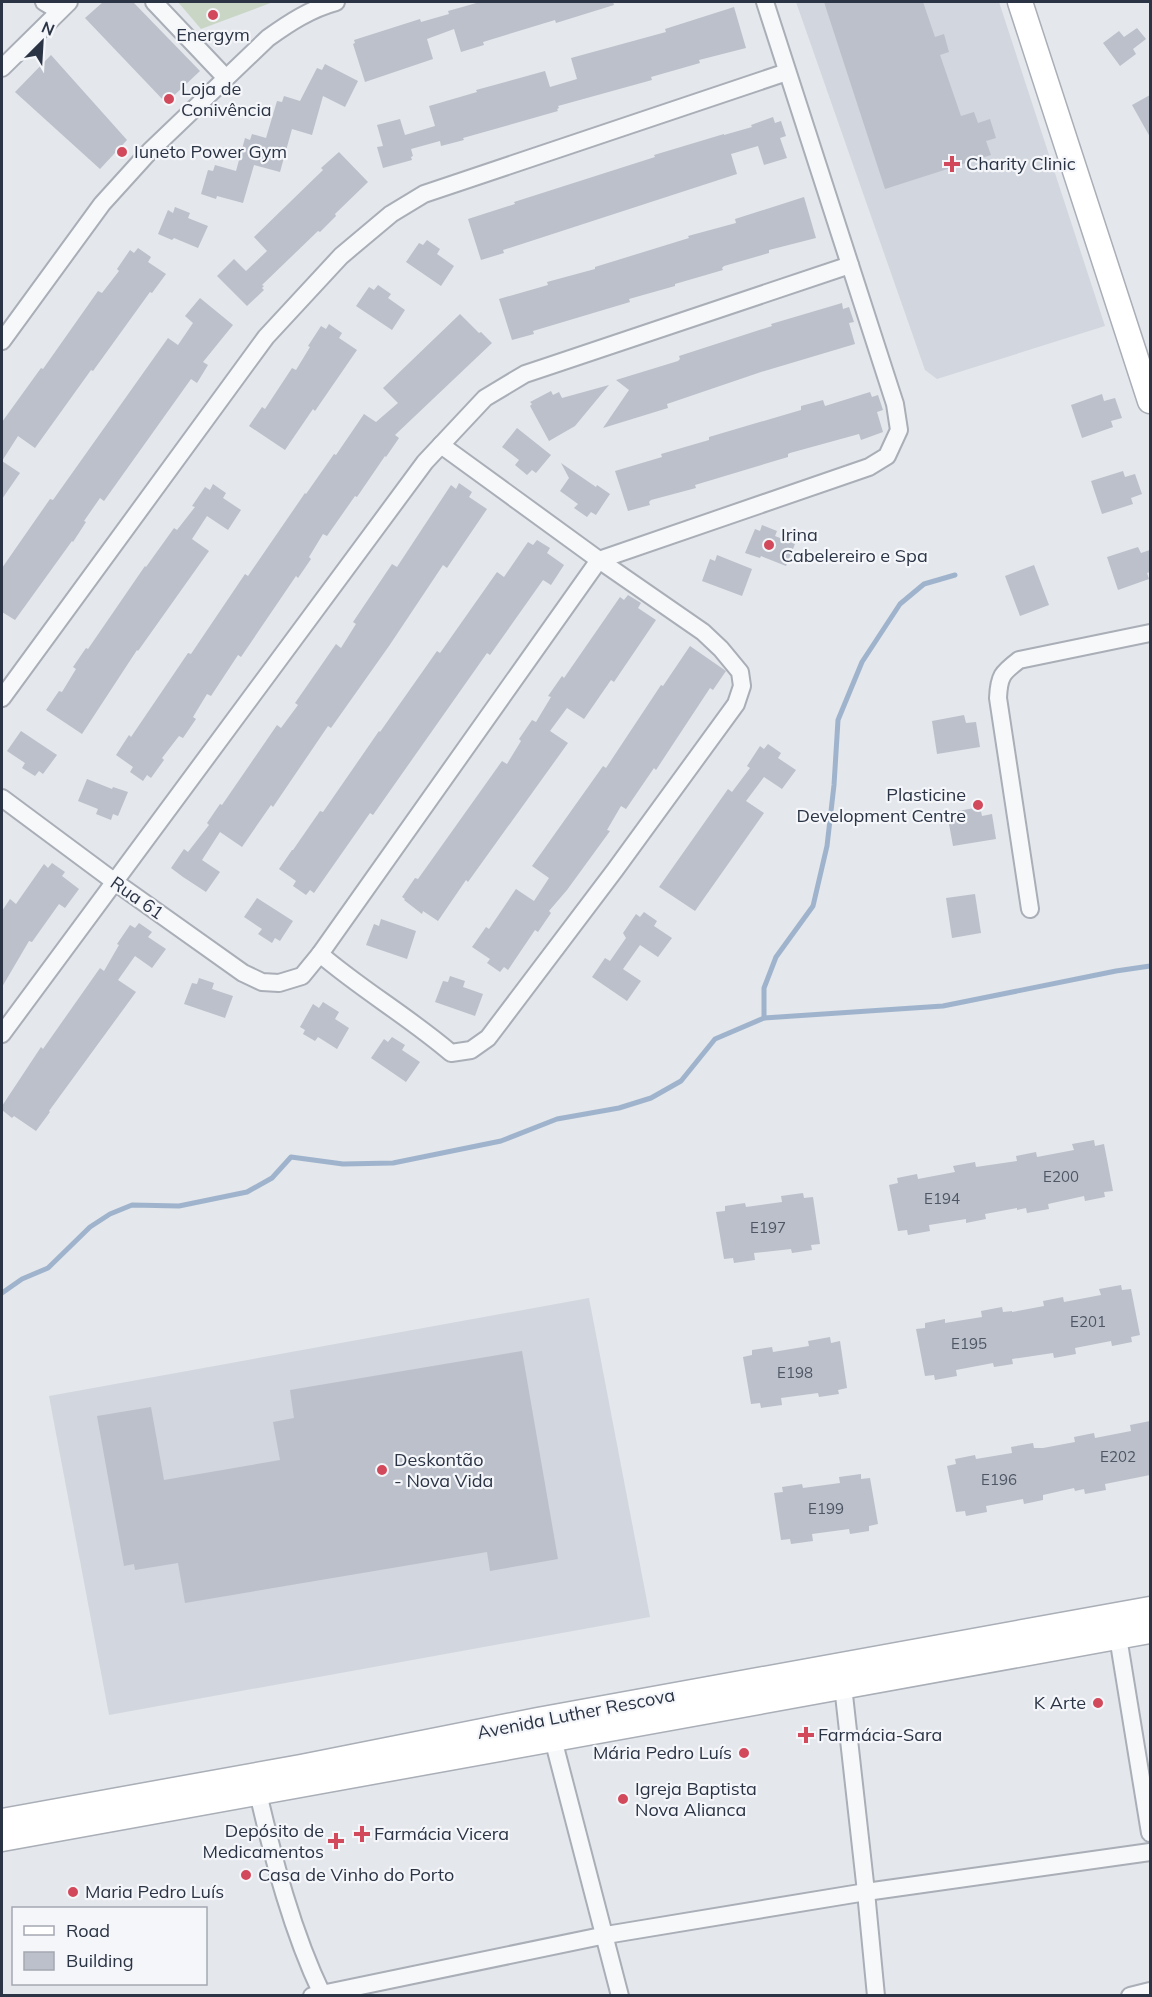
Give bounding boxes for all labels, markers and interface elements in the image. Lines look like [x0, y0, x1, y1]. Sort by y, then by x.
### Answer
marker: Energym [206, 8, 220, 22]
north arrow [12, 12, 72, 72]
text: N [39, 17, 58, 40]
place label: Energym [176, 23, 250, 46]
place label: Loja de Conivência [181, 77, 272, 121]
marker: Loja de Conivência [162, 92, 176, 106]
place label: Iuneto Power Gym [134, 140, 287, 163]
marker: Iuneto Power Gym [115, 145, 129, 159]
place label: Charity Clinic [966, 152, 1076, 175]
marker: Charity Clinic [943, 155, 961, 173]
place label: Irina Cabelereiro e Spa [781, 523, 928, 567]
marker: Irina Cabelereiro e Spa [762, 538, 776, 552]
place label: Plasticine Development Centre [797, 783, 966, 827]
marker: Plasticine Development Centre [971, 798, 985, 812]
street label: Rua 61 [106, 871, 168, 924]
house number: E200 [1043, 1167, 1079, 1186]
house number: E194 [924, 1189, 960, 1208]
house number: E197 [750, 1218, 786, 1237]
house number: E201 [1070, 1312, 1106, 1331]
house number: E195 [951, 1334, 987, 1353]
house number: E198 [777, 1363, 813, 1382]
house number: E202 [1100, 1447, 1136, 1466]
place label: Deskontão - Nova Vida [394, 1448, 493, 1492]
marker: Deskontão - Nova Vida [375, 1463, 389, 1477]
house number: E196 [981, 1470, 1017, 1489]
house number: E199 [808, 1499, 844, 1518]
street label: Avenida Luther Rescova [475, 1683, 677, 1744]
place label: K Arte [1034, 1691, 1086, 1714]
marker: K Arte [1091, 1696, 1105, 1710]
place label: Farmácia-Sara [818, 1723, 942, 1746]
marker: Farmácia-Sara [799, 1728, 813, 1742]
place label: Mária Pedro Luís [593, 1741, 732, 1764]
marker: Mária Pedro Luís [737, 1746, 751, 1760]
place label: Igreja Baptista Nova Alianca [635, 1777, 757, 1821]
marker: Igreja Baptista Nova Alianca [616, 1792, 630, 1806]
place label: Depósito de Medicamentos [202, 1819, 324, 1863]
place label: Farmácia Vicera [374, 1822, 509, 1845]
marker: Farmácia Vicera [355, 1827, 369, 1841]
marker: Depósito de Medicamentos [329, 1834, 343, 1848]
place label: Casa de Vinho do Porto [258, 1863, 454, 1886]
marker: Casa de Vinho do Porto [239, 1868, 253, 1882]
place label: Maria Pedro Luís [85, 1880, 224, 1903]
marker: Maria Pedro Luís [66, 1885, 80, 1899]
legend [12, 1907, 207, 1985]
text: Road [66, 1919, 110, 1942]
text: Building [66, 1949, 134, 1972]

